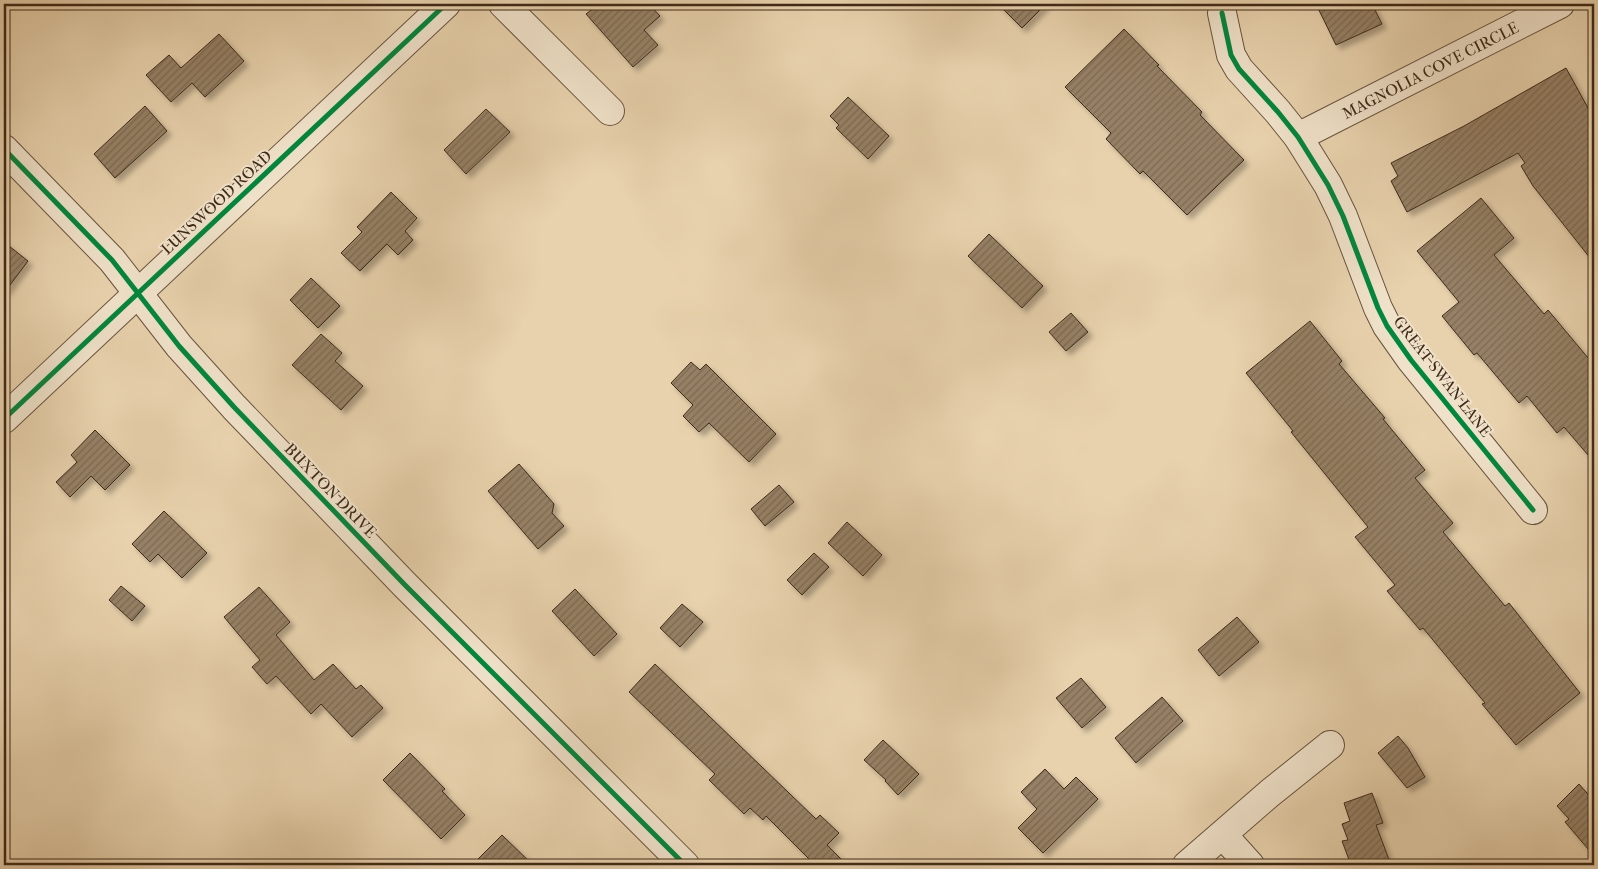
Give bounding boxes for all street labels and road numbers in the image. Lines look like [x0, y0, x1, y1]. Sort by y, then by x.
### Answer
street label: MAGNOLIA COVE CIRCLE [1339, 18, 1522, 123]
street label: LUNSWOOD ROAD [157, 146, 276, 259]
street label: GREAT SWAN LANE [1390, 312, 1496, 441]
street label: BUXTON DRIVE [281, 439, 381, 542]

